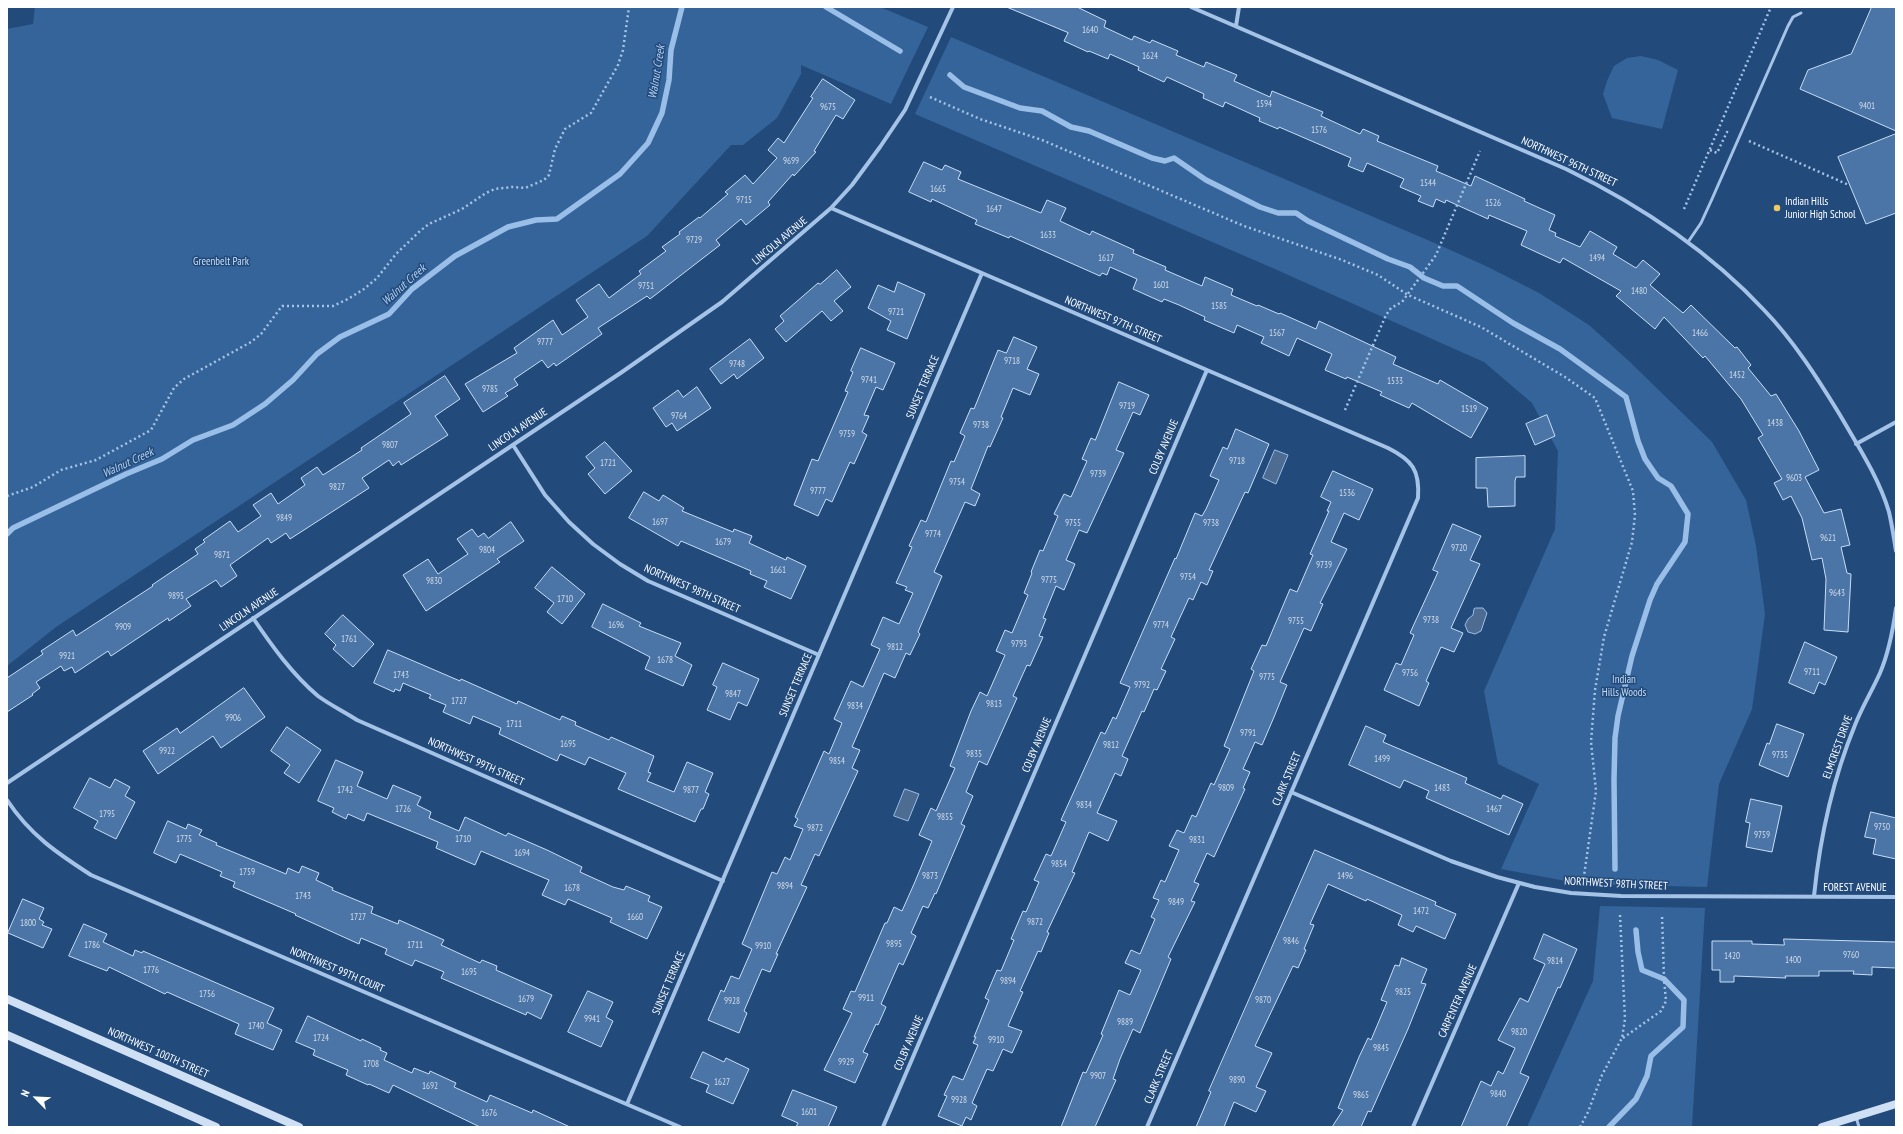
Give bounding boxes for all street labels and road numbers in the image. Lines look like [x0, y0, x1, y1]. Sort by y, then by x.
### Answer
street label: NORTHWEST 96TH STREET [1519, 134, 1619, 190]
street label: LINCOLN AVENUE [750, 214, 810, 268]
street label: NORTHWEST 97TH STREET [1063, 294, 1163, 346]
street label: SUNSET TERRACE [904, 353, 942, 421]
street label: LINCOLN AVENUE [486, 406, 550, 454]
street label: COLBY AVENUE [1146, 417, 1182, 477]
street label: NORTHWEST 98TH STREET [642, 562, 742, 616]
street label: LINCOLN AVENUE [217, 586, 281, 634]
street label: SUNSET TERRACE [777, 651, 815, 719]
street label: ELMCREST DRIVE [1820, 713, 1856, 781]
street label: COLBY AVENUE [1019, 715, 1055, 775]
street label: NORTHWEST 99TH STREET [426, 735, 526, 789]
street label: CLARK STREET [1270, 750, 1304, 808]
street label: NORTHWEST 98TH STREET [1564, 875, 1668, 893]
street label: FOREST AVENUE [1823, 881, 1887, 895]
street label: NORTHWEST 99TH COURT [288, 944, 386, 996]
street label: SUNSET TERRACE [650, 949, 688, 1017]
street label: CARPENTER AVENUE [1436, 962, 1480, 1040]
street label: COLBY AVENUE [891, 1013, 927, 1073]
street label: NORTHWEST 100TH STREET [106, 1025, 210, 1081]
street label: CLARK STREET [1142, 1048, 1176, 1106]

